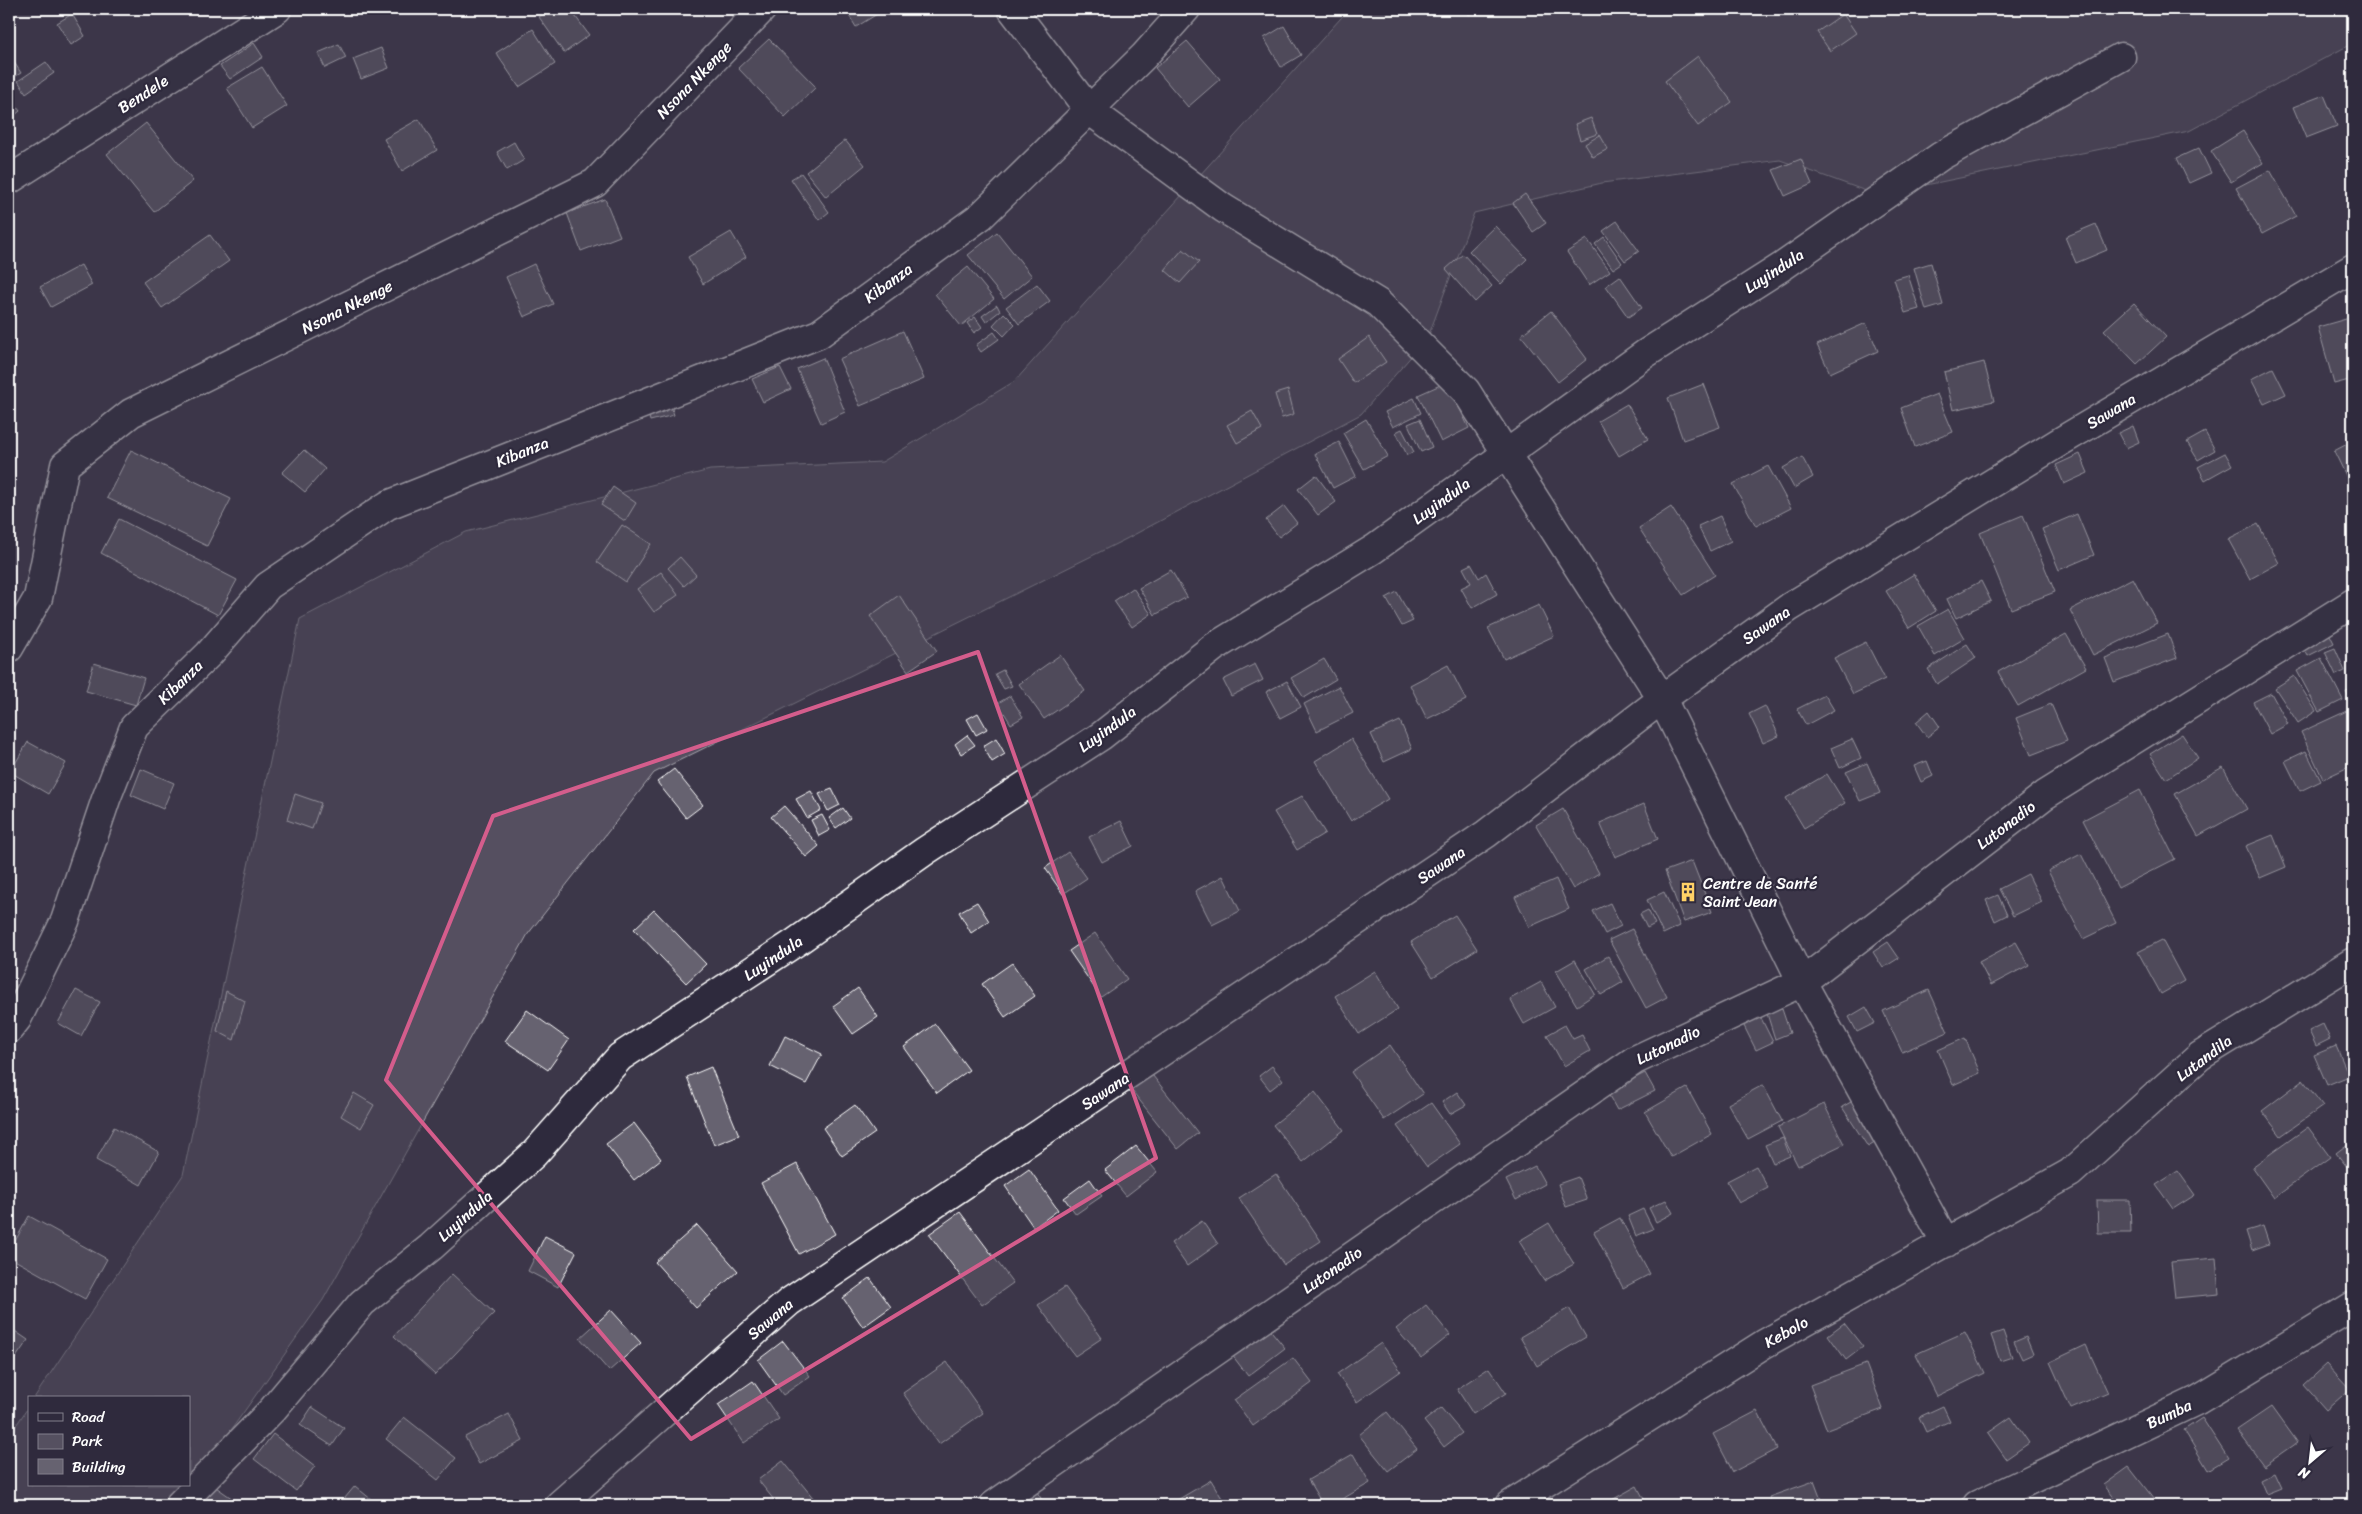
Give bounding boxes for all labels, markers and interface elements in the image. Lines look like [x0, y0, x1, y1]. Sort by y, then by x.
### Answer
street label: Nsona Nkenge [649, 34, 739, 126]
street label: Bendele [112, 66, 175, 121]
street label: Luyindula [1738, 241, 1810, 301]
street label: Kibanza [857, 255, 919, 311]
street label: Nsona Nkenge [296, 271, 398, 343]
street label: Sawana [2080, 385, 2142, 437]
street label: Kibanza [491, 428, 553, 476]
street label: Luyindula [1405, 470, 1477, 532]
street label: Sawana [1736, 598, 1796, 652]
street label: Kibanza [150, 652, 210, 712]
street label: Luyindula [1071, 698, 1143, 760]
street label: Lutonadio [1970, 793, 2042, 857]
street label: Sawana [1411, 838, 1471, 892]
place label: Centre de Santé Saint Jean [1703, 869, 1817, 916]
building icon: Centre de Santé Saint Jean [1677, 881, 1699, 903]
street label: Luyindula [737, 927, 809, 989]
street label: Lutonadio [1631, 1017, 1705, 1073]
street label: Lutandila [2169, 1027, 2239, 1089]
street label: Sawana [1075, 1064, 1135, 1118]
street label: Luyindula [430, 1183, 500, 1249]
street label: Lutonadio [1296, 1238, 1368, 1302]
street label: Sawana [740, 1291, 800, 1347]
street label: Kebolo [1758, 1308, 1814, 1356]
street label: Bumba [2141, 1390, 2198, 1437]
legend [28, 1396, 190, 1486]
text: Road [72, 1404, 105, 1430]
text: Park [72, 1428, 103, 1454]
north arrow [2284, 1436, 2334, 1486]
text: Building [72, 1454, 126, 1480]
text: N [2294, 1460, 2315, 1487]

